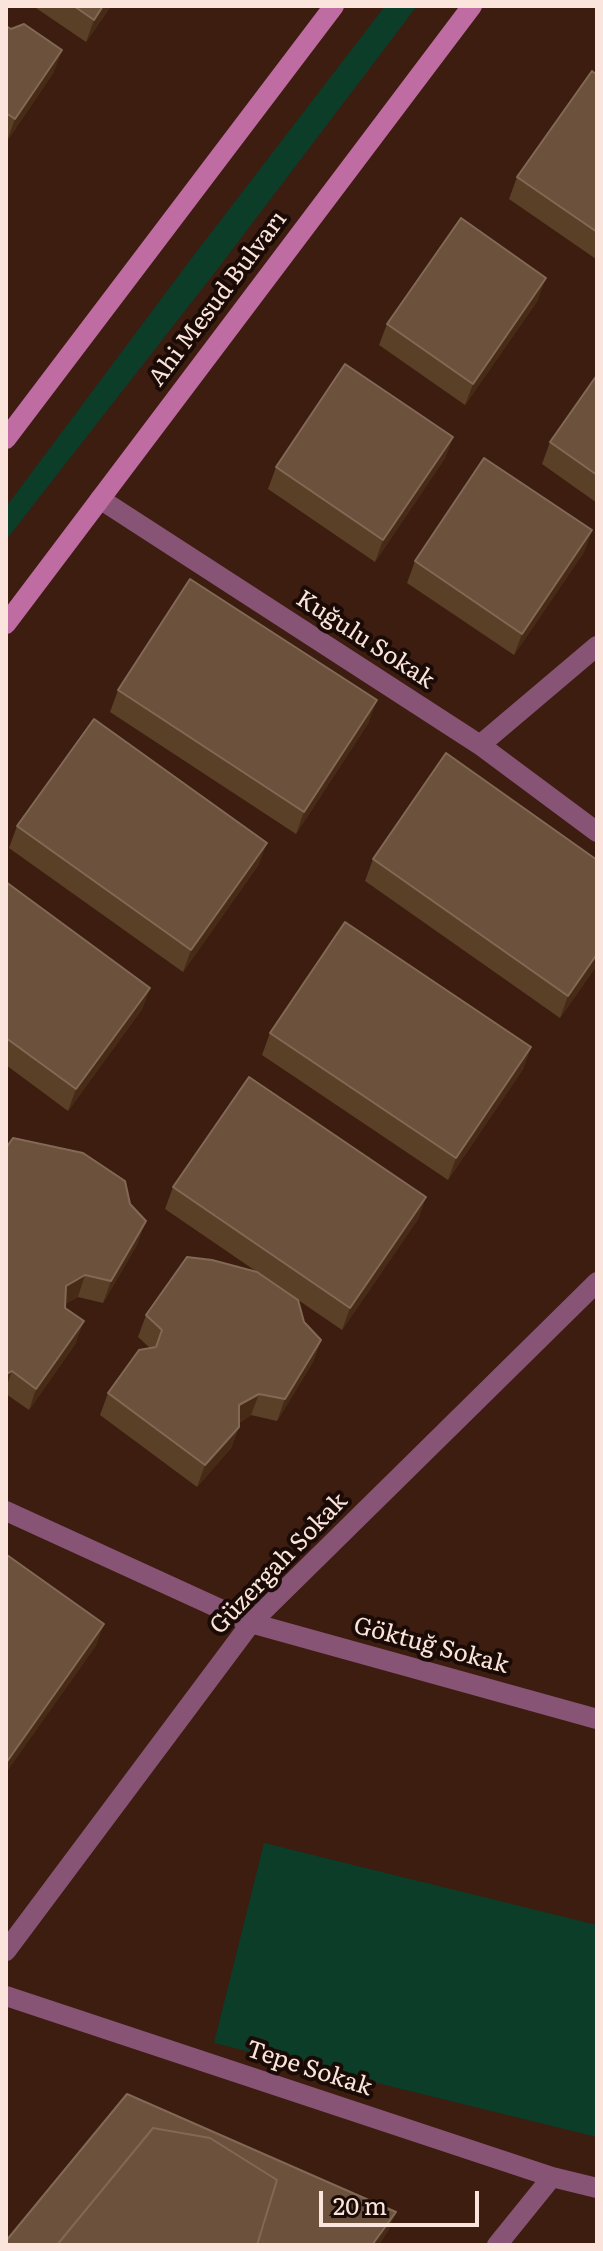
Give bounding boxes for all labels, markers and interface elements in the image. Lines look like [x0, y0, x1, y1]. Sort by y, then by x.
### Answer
street label: Ahi Mesud Bulvarı [143, 206, 293, 392]
street label: Kuğulu Sokak [291, 585, 439, 695]
street label: Güzergah Sokak [204, 1487, 354, 1641]
street label: Göktuğ Sokak [350, 1611, 512, 1681]
street label: Tepe Sokak [242, 2035, 376, 2103]
scale bar [323, 2175, 483, 2225]
text: 20 m [333, 2187, 387, 2222]

